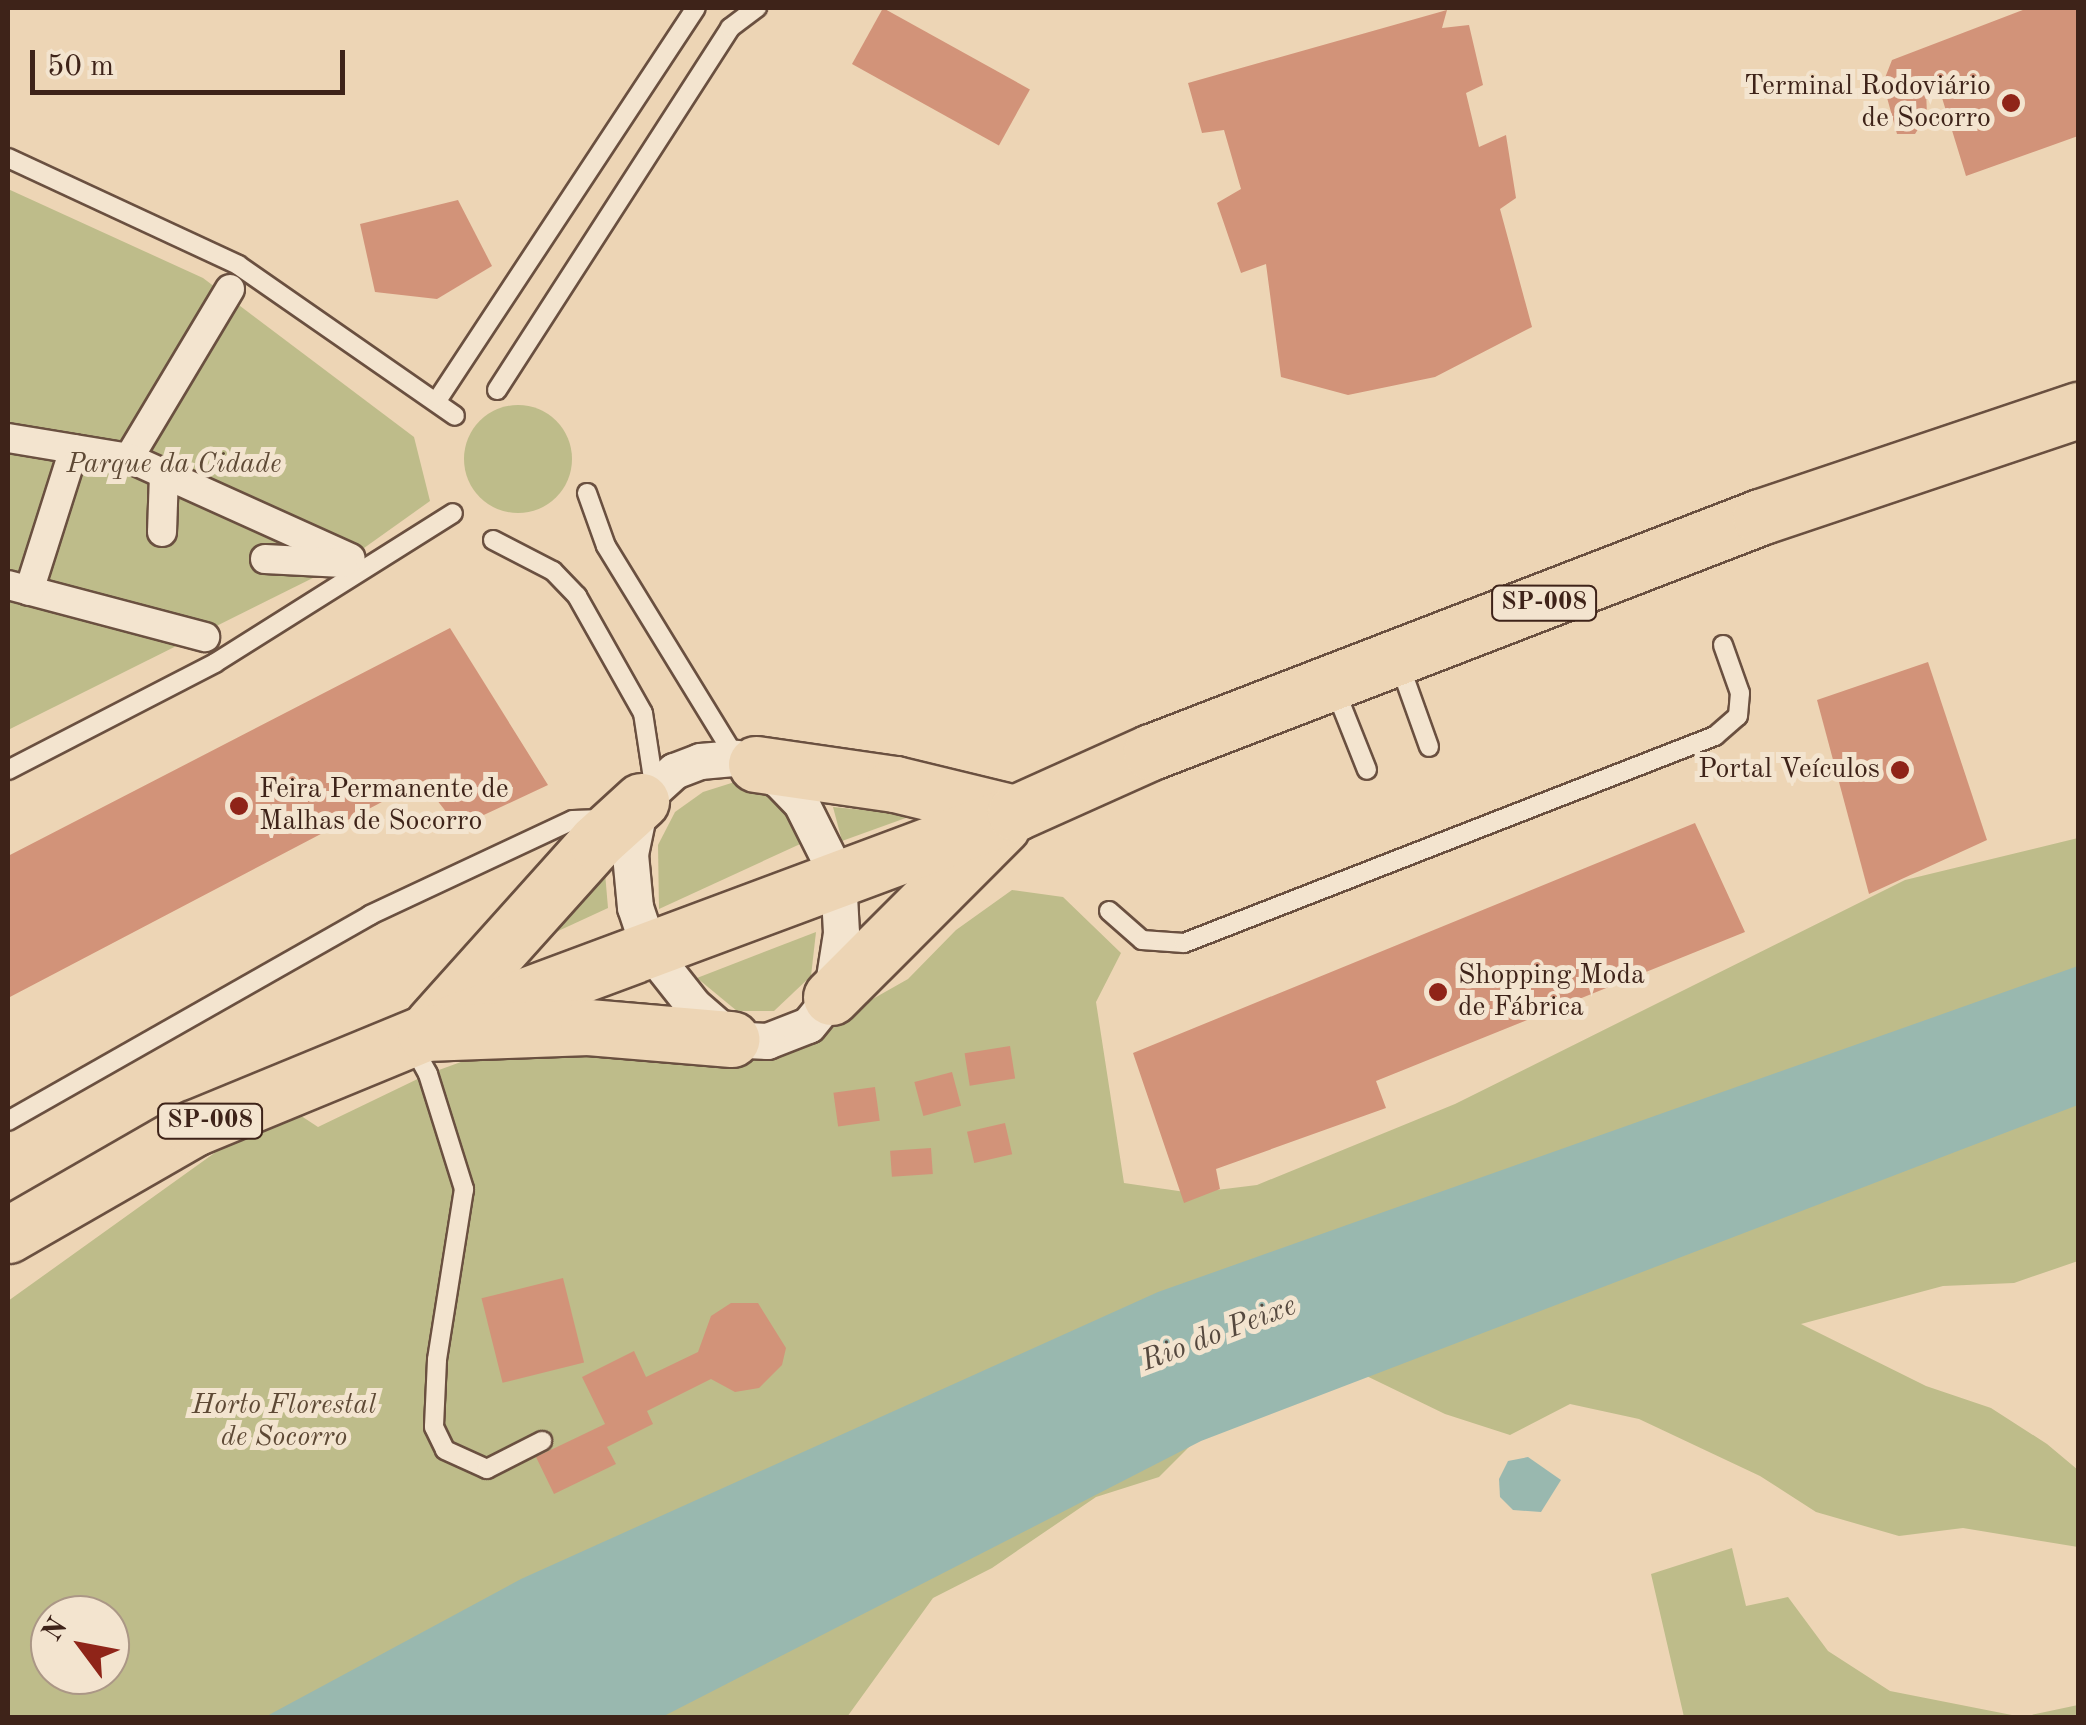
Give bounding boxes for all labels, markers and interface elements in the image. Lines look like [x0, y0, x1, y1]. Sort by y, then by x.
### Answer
scale bar [35, 30, 350, 92]
text: 50 m [47, 52, 114, 82]
place label: Terminal Rodoviário de Socorro [1744, 70, 1991, 136]
marker: Terminal Rodoviário de Socorro [2000, 92, 2022, 114]
park label: Parque da Cidade [67, 448, 281, 482]
road number: SP-008 [1489, 583, 1599, 623]
place label: Portal Veículos [1698, 753, 1880, 787]
marker: Portal Veículos [1889, 759, 1911, 781]
place label: Feira Permanente de Malhas de Socorro [259, 773, 509, 839]
marker: Feira Permanente de Malhas de Socorro [228, 795, 250, 817]
place label: Shopping Moda de Fábrica [1458, 959, 1645, 1025]
marker: Shopping Moda de Fábrica [1427, 981, 1449, 1003]
road number: SP-008 [155, 1101, 265, 1141]
water label: Rio do Peixe [1136, 1288, 1302, 1380]
park label: Horto Florestal de Socorro [192, 1389, 376, 1455]
north arrow [30, 1595, 130, 1695]
text: N [39, 1614, 74, 1647]

